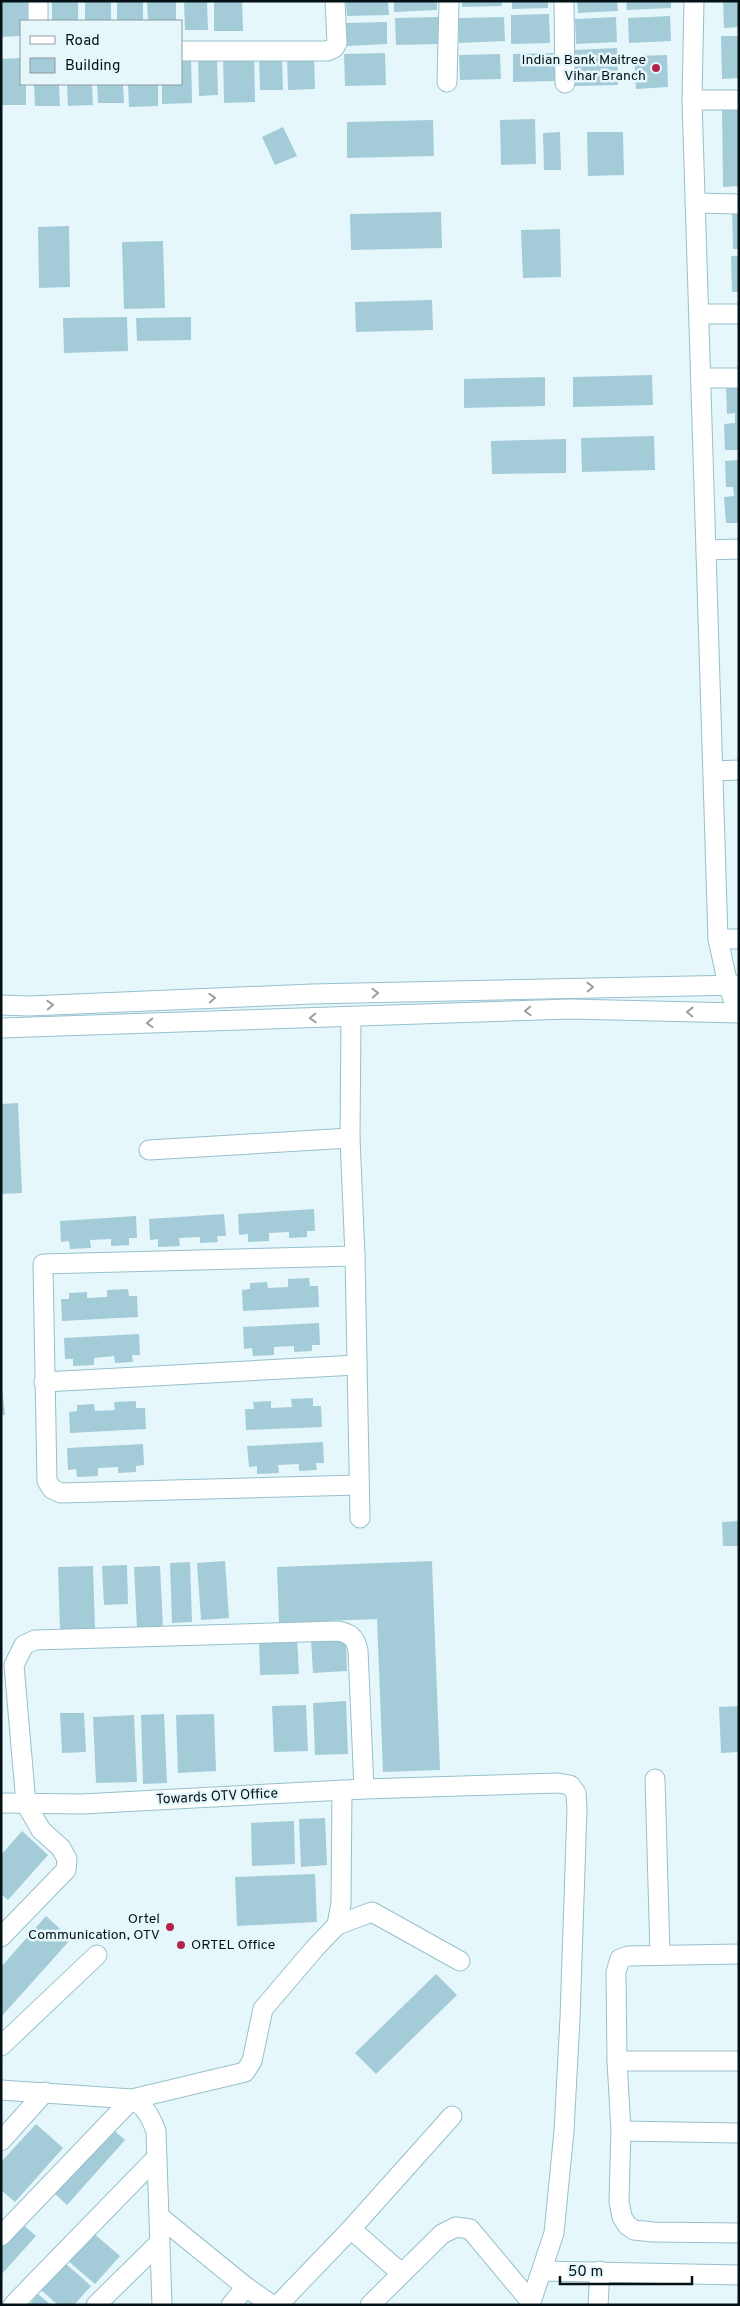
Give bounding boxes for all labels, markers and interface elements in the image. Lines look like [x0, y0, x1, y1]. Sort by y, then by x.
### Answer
legend [20, 20, 182, 85]
text: Road [65, 32, 100, 51]
place label: Indian Bank Maitree Vihar Branch [521, 52, 646, 85]
text: Building [65, 57, 120, 76]
marker: Indian Bank Maitree Vihar Branch [650, 62, 662, 74]
one-way arrow [586, 982, 594, 992]
one-way arrow [371, 987, 379, 998]
one-way arrow [209, 993, 217, 1004]
one-way arrow [46, 1000, 54, 1011]
one-way arrow [523, 1005, 531, 1016]
one-way arrow [686, 1007, 694, 1017]
one-way arrow [309, 1013, 317, 1024]
one-way arrow [146, 1018, 154, 1029]
street label: Towards OTV Office [156, 1785, 278, 1809]
place label: Ortel Communication, OTV [28, 1911, 160, 1944]
marker: Ortel Communication, OTV [164, 1921, 176, 1933]
place label: ORTEL Office [191, 1937, 275, 1954]
marker: ORTEL Office [175, 1939, 187, 1951]
scale bar [560, 2254, 692, 2286]
text: 50 m [568, 2263, 603, 2282]

